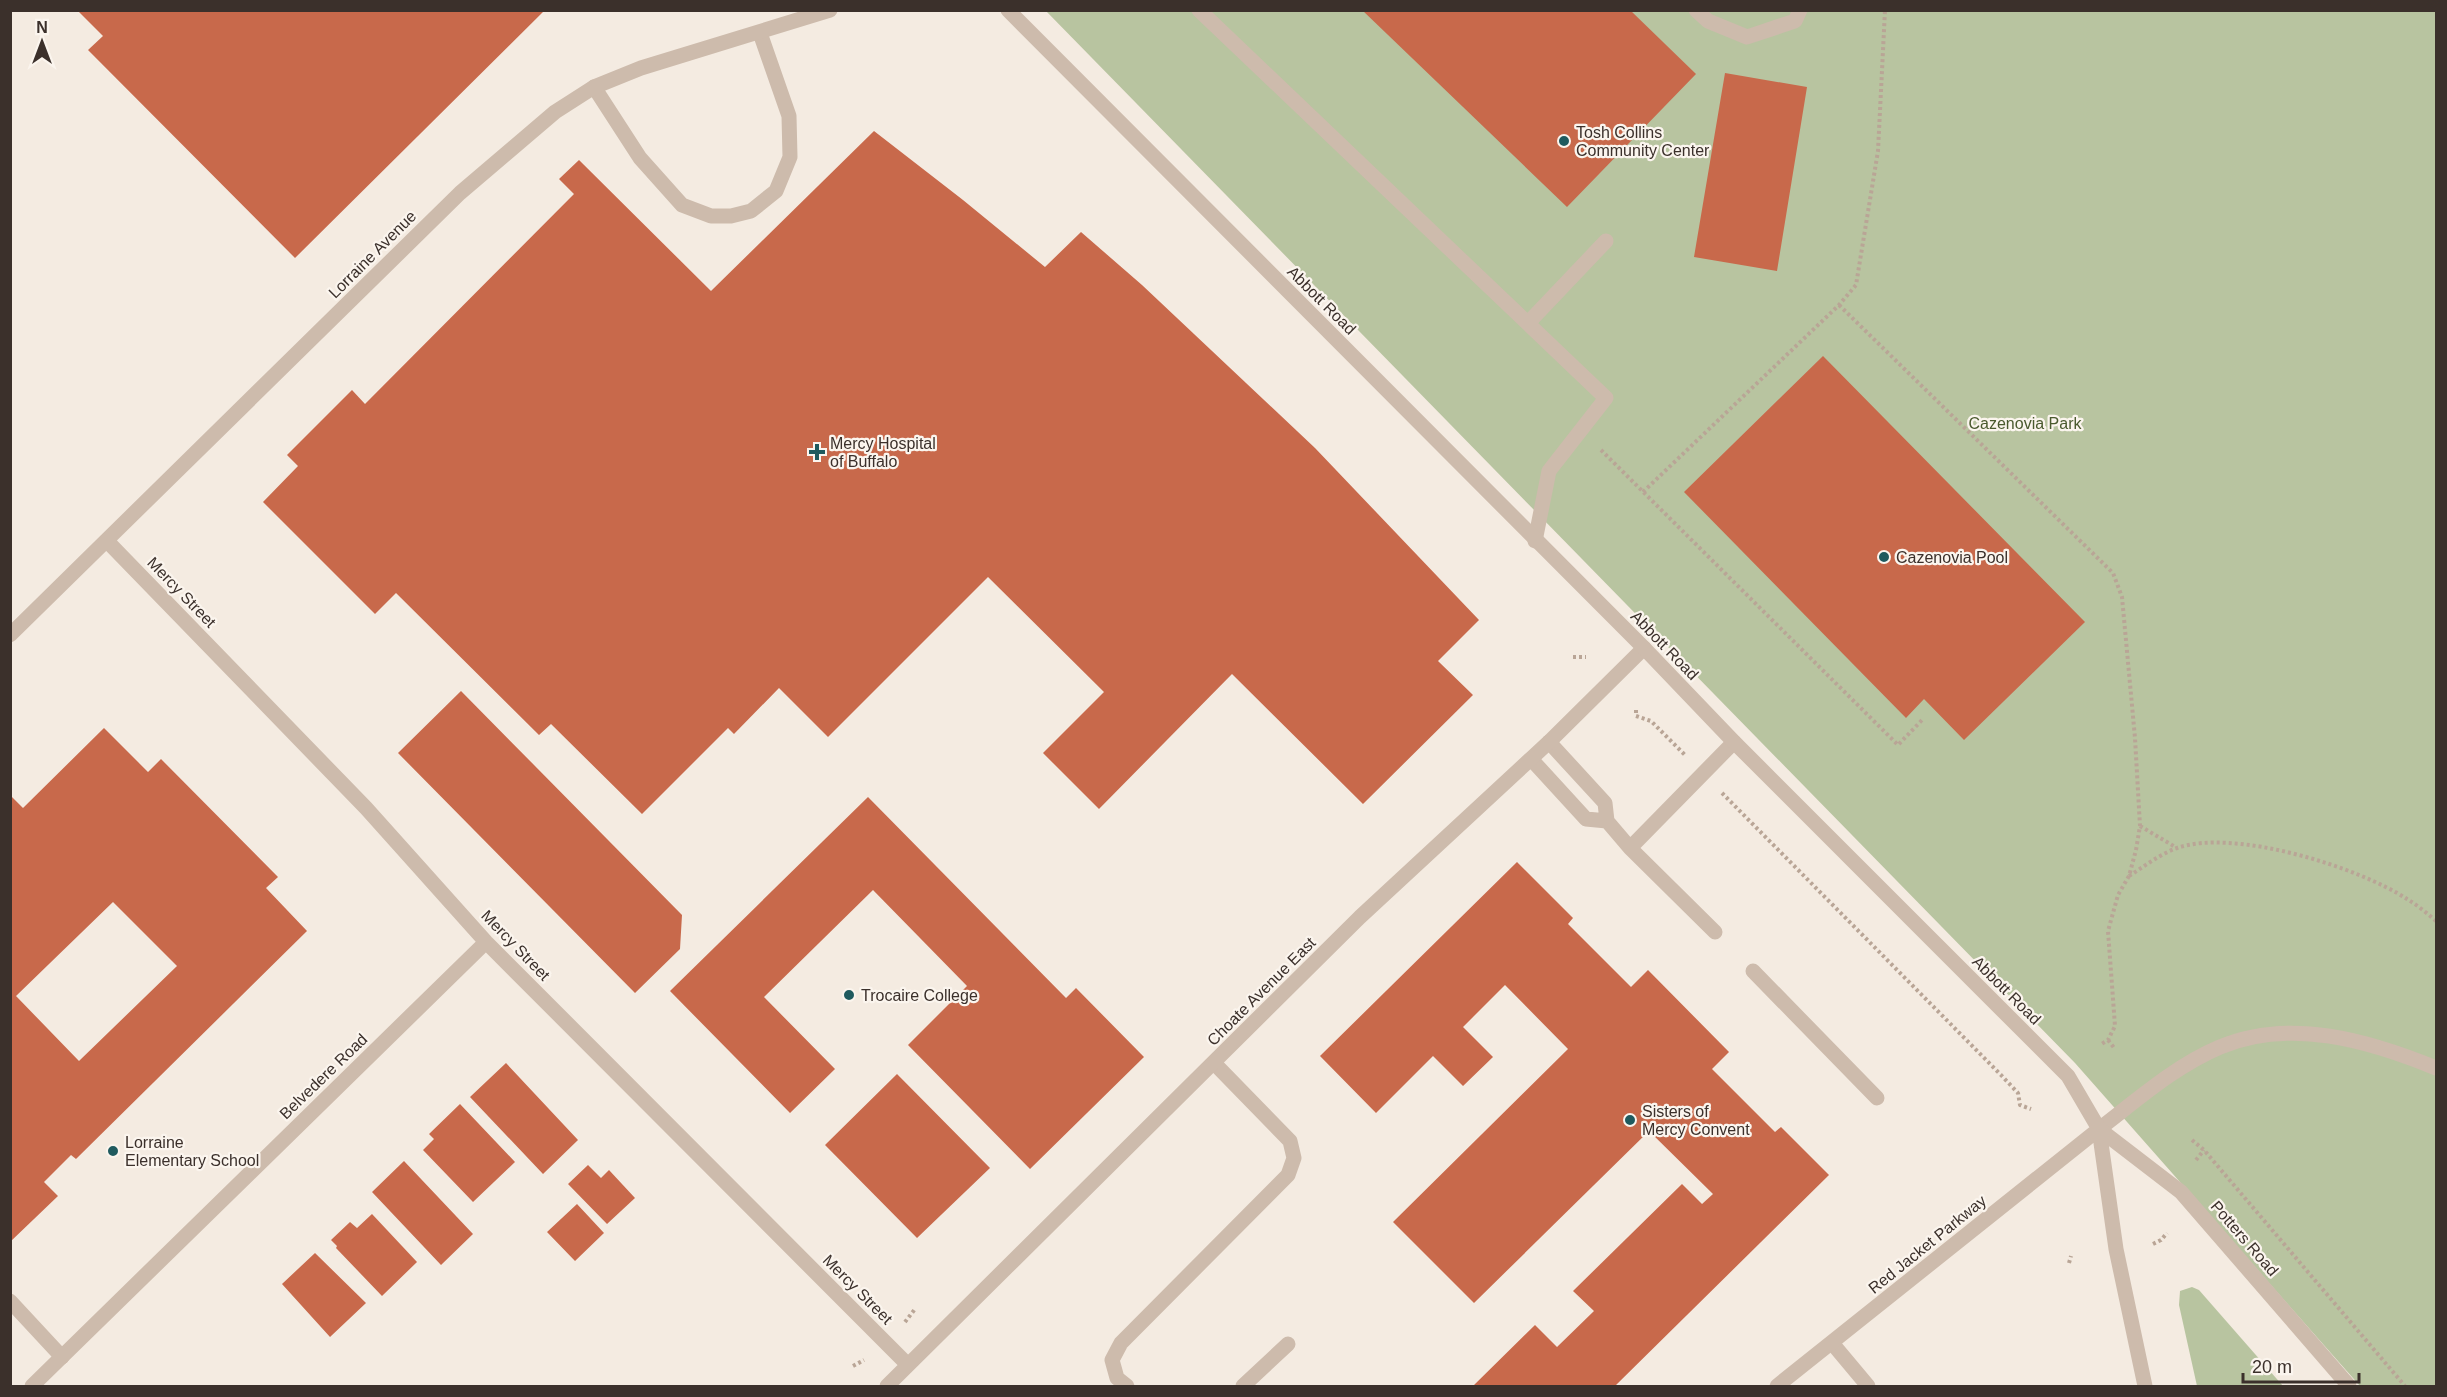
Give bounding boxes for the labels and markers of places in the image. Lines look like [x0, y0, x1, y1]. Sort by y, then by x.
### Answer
place label: Tosh Collins Community Center [1576, 124, 1710, 159]
marker: Tosh Collins Community Center [1557, 134, 1571, 148]
place label: Mercy Hospital of Buffalo [830, 435, 936, 470]
marker: Mercy Hospital of Buffalo [808, 443, 826, 461]
place label: Cazenovia Pool [1896, 549, 2008, 566]
marker: Cazenovia Pool [1877, 550, 1891, 564]
place label: Trocaire College [861, 987, 978, 1004]
marker: Trocaire College [842, 988, 856, 1002]
place label: Sisters of Mercy Convent [1642, 1103, 1750, 1138]
marker: Sisters of Mercy Convent [1623, 1113, 1637, 1127]
place label: Lorraine Elementary School [125, 1134, 259, 1169]
marker: Lorraine Elementary School [106, 1144, 120, 1158]

